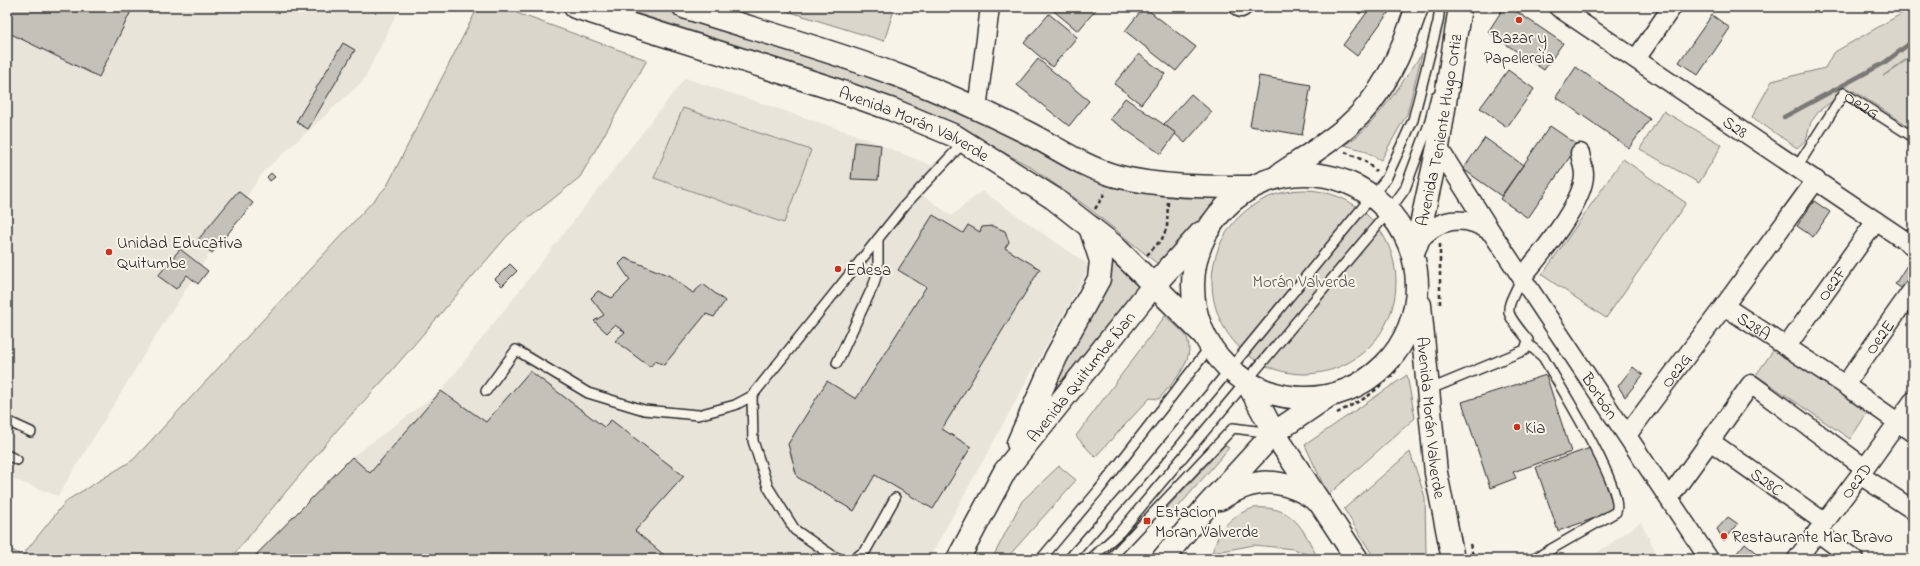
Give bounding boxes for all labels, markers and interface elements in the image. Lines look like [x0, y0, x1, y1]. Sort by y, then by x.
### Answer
marker: Bazar y Papelereia [1514, 15, 1524, 25]
place label: Bazar y Papelereia [1484, 26, 1554, 71]
street label: Avenida Teniente Hugo Ortiz [1410, 32, 1470, 229]
street label: Avenida Morán Valverde [835, 81, 994, 169]
street label: Oe2G [1838, 85, 1884, 126]
street label: S28 [1717, 110, 1752, 145]
place label: Unidad Educativa Quitumbe [117, 231, 243, 276]
marker: Unidad Educativa Quitumbe [104, 247, 114, 257]
place label: Edesa [846, 258, 891, 283]
street label: Oe2F [1812, 261, 1854, 307]
marker: Edesa [833, 264, 843, 274]
park label: Morán Valverde [1253, 270, 1356, 295]
street label: Avenida Quitumbe Ñan [1022, 306, 1142, 448]
street label: S28A [1731, 307, 1775, 347]
street label: Oe2E [1859, 315, 1901, 360]
street label: Avenida Morán Valverde [1409, 336, 1452, 501]
street label: Oe2G [1655, 348, 1698, 394]
street label: Borbón [1574, 367, 1624, 425]
place label: Kia [1525, 416, 1546, 441]
marker: Kia [1512, 422, 1522, 432]
street label: Oe2D [1835, 458, 1879, 505]
street label: S28C [1745, 462, 1788, 503]
place label: Estacion Moran Valverde [1155, 500, 1259, 545]
marker: Estacion Moran Valverde [1142, 516, 1152, 526]
place label: Restaurante Mar Bravo [1732, 525, 1893, 550]
marker: Restaurante Mar Bravo [1719, 531, 1729, 541]

